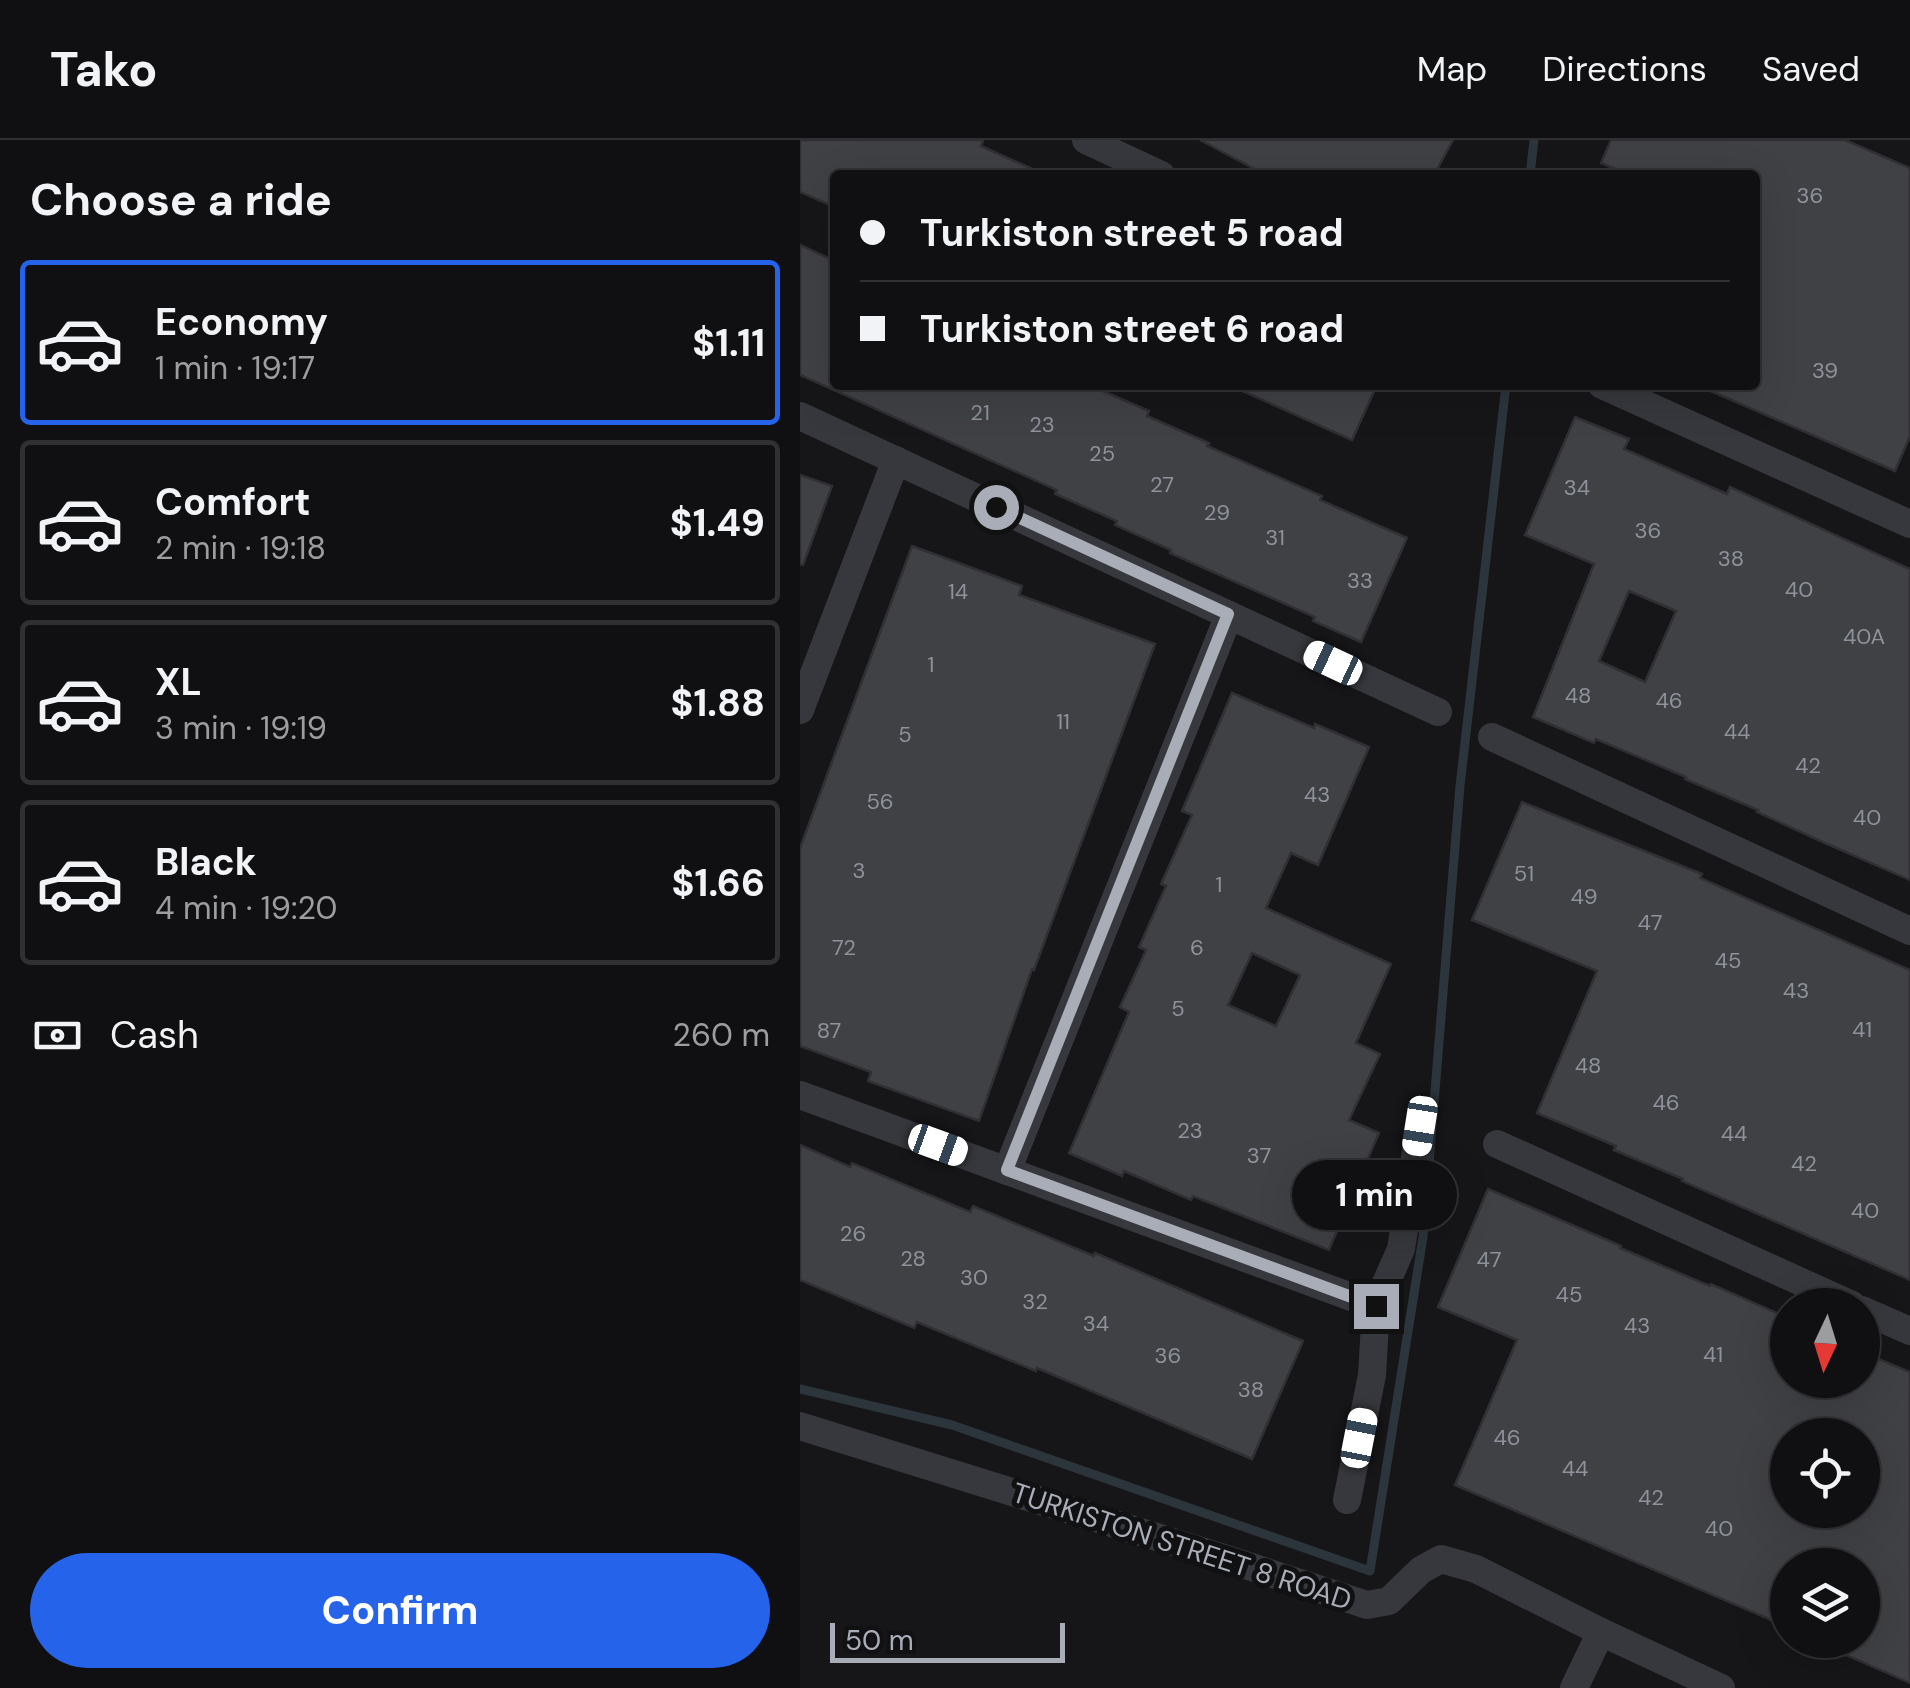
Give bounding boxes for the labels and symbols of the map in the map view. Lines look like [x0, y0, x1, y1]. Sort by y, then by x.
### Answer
house number: 36 [1797, 181, 1823, 210]
house number: 39 [1812, 356, 1838, 385]
house number: 21 [970, 398, 990, 427]
house number: 23 [1029, 410, 1055, 439]
house number: 25 [1089, 439, 1115, 468]
house number: 27 [1150, 470, 1174, 499]
house number: 34 [1564, 473, 1590, 502]
route start [974, 485, 1019, 530]
house number: 29 [1204, 498, 1230, 527]
house number: 36 [1635, 516, 1661, 545]
house number: 31 [1265, 523, 1285, 552]
house number: 38 [1718, 544, 1744, 573]
house number: 33 [1347, 566, 1373, 595]
house number: 40 [1785, 575, 1813, 604]
house number: 14 [948, 577, 968, 606]
house number: 40A [1843, 622, 1885, 651]
car [1299, 637, 1367, 689]
house number: 1 [928, 650, 934, 679]
house number: 48 [1565, 681, 1591, 710]
house number: 46 [1655, 686, 1683, 715]
house number: 11 [1056, 707, 1070, 736]
house number: 44 [1724, 717, 1750, 746]
house number: 5 [898, 720, 912, 749]
house number: 42 [1795, 751, 1821, 780]
house number: 43 [1304, 780, 1330, 809]
house number: 56 [866, 787, 894, 816]
house number: 40 [1853, 803, 1881, 832]
house number: 3 [852, 856, 866, 885]
house number: 51 [1514, 859, 1534, 888]
house number: 1 [1216, 870, 1222, 899]
house number: 49 [1570, 882, 1598, 911]
house number: 47 [1637, 908, 1663, 937]
house number: 72 [832, 933, 856, 962]
house number: 6 [1190, 933, 1204, 962]
house number: 45 [1715, 946, 1741, 975]
house number: 43 [1783, 976, 1809, 1005]
house number: 5 [1171, 994, 1185, 1023]
house number: 41 [1852, 1015, 1872, 1044]
house number: 87 [817, 1016, 841, 1045]
house number: 48 [1575, 1051, 1601, 1080]
house number: 46 [1652, 1088, 1680, 1117]
car [1400, 1094, 1440, 1158]
house number: 23 [1177, 1116, 1203, 1145]
house number: 44 [1721, 1119, 1747, 1148]
car [905, 1121, 971, 1169]
house number: 37 [1247, 1141, 1271, 1170]
house number: 42 [1791, 1149, 1817, 1178]
callout: 1 min [1294, 1161, 1458, 1231]
house number: 40 [1851, 1196, 1879, 1225]
house number: 26 [840, 1219, 866, 1248]
house number: 28 [900, 1244, 926, 1273]
house number: 47 [1476, 1245, 1502, 1274]
house number: 30 [960, 1263, 988, 1292]
house number: 45 [1556, 1280, 1582, 1309]
route end [1354, 1284, 1399, 1329]
house number: 32 [1022, 1287, 1048, 1316]
north arrow [1770, 1288, 1880, 1398]
house number: 34 [1083, 1309, 1109, 1338]
house number: 43 [1624, 1311, 1650, 1340]
house number: 41 [1703, 1340, 1723, 1369]
house number: 36 [1155, 1341, 1181, 1370]
house number: 38 [1238, 1375, 1264, 1404]
car [1339, 1406, 1379, 1470]
house number: 46 [1493, 1423, 1521, 1452]
house number: 44 [1562, 1454, 1588, 1483]
street label: TURKISTON STREET 8 ROAD [1007, 1474, 1356, 1619]
house number: 42 [1638, 1483, 1664, 1512]
house number: 40 [1705, 1514, 1733, 1543]
scale bar [830, 1618, 1065, 1662]

